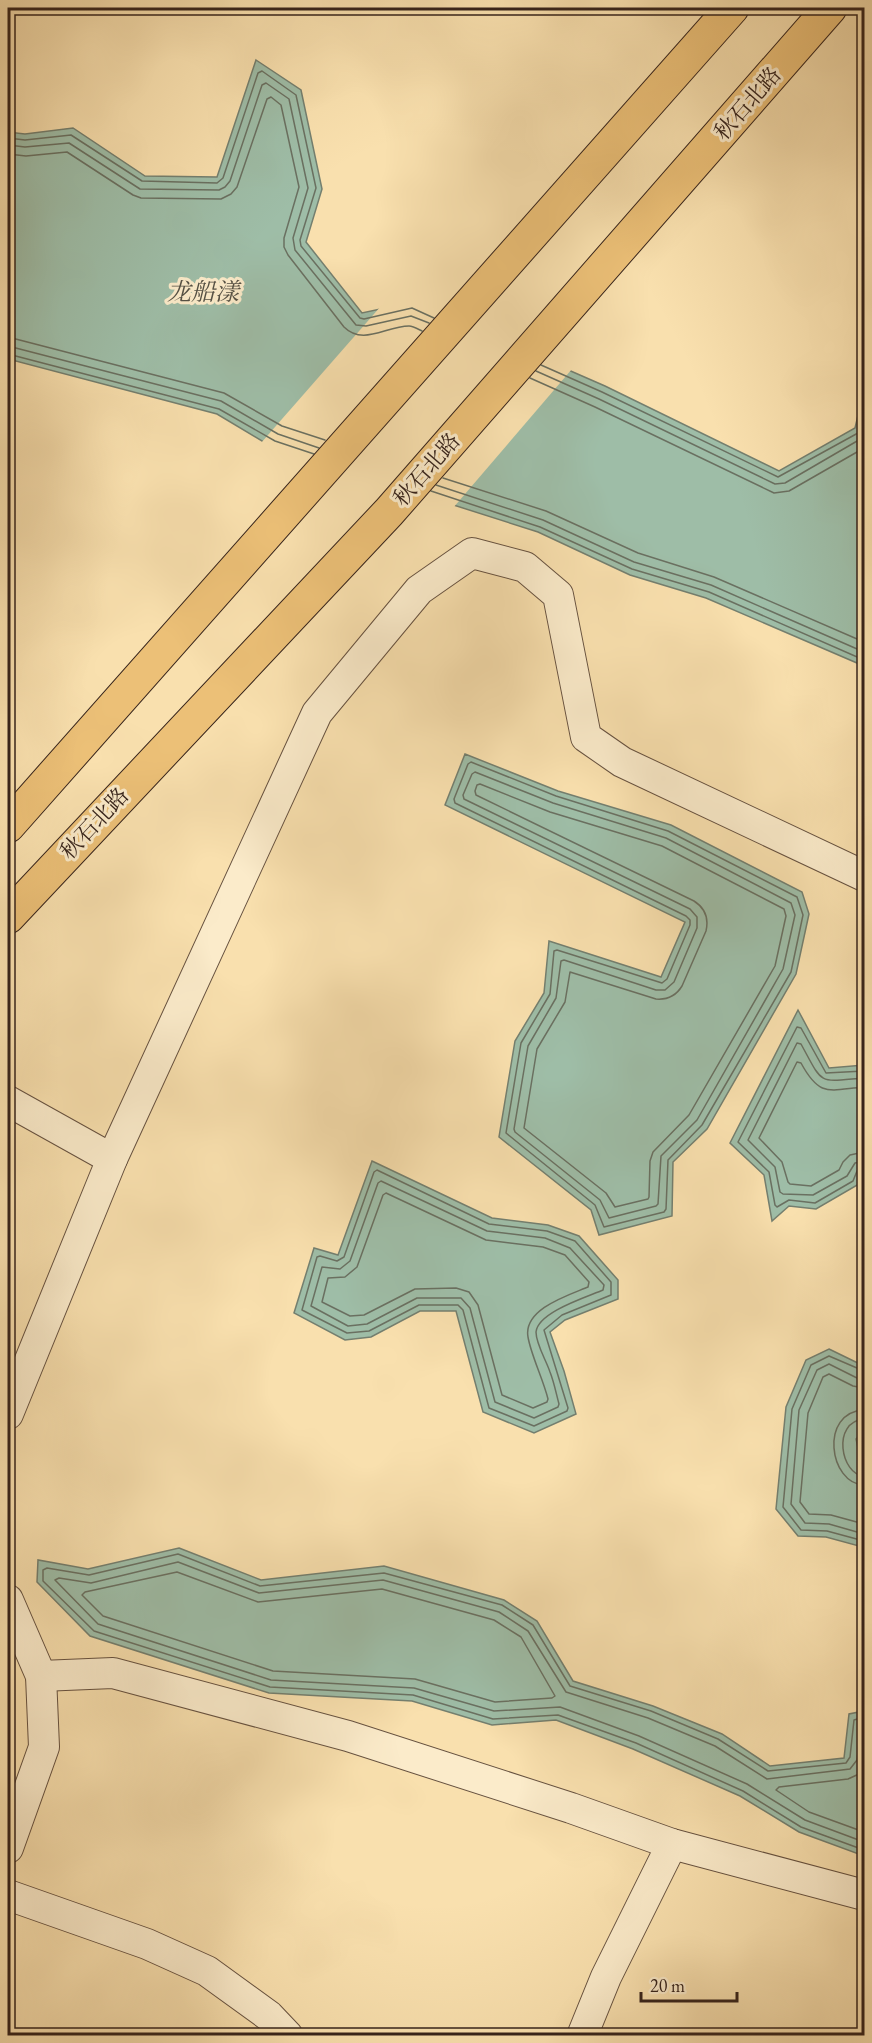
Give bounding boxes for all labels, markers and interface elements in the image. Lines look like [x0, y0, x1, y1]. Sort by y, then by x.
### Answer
street label: 秋石北路 [708, 61, 787, 146]
water label: 龙船漾 [167, 276, 242, 307]
street label: 秋石北路 [387, 427, 466, 512]
street label: 秋石北路 [54, 781, 135, 865]
scale bar [641, 1965, 737, 2003]
text: 20 m [650, 1974, 685, 1997]

